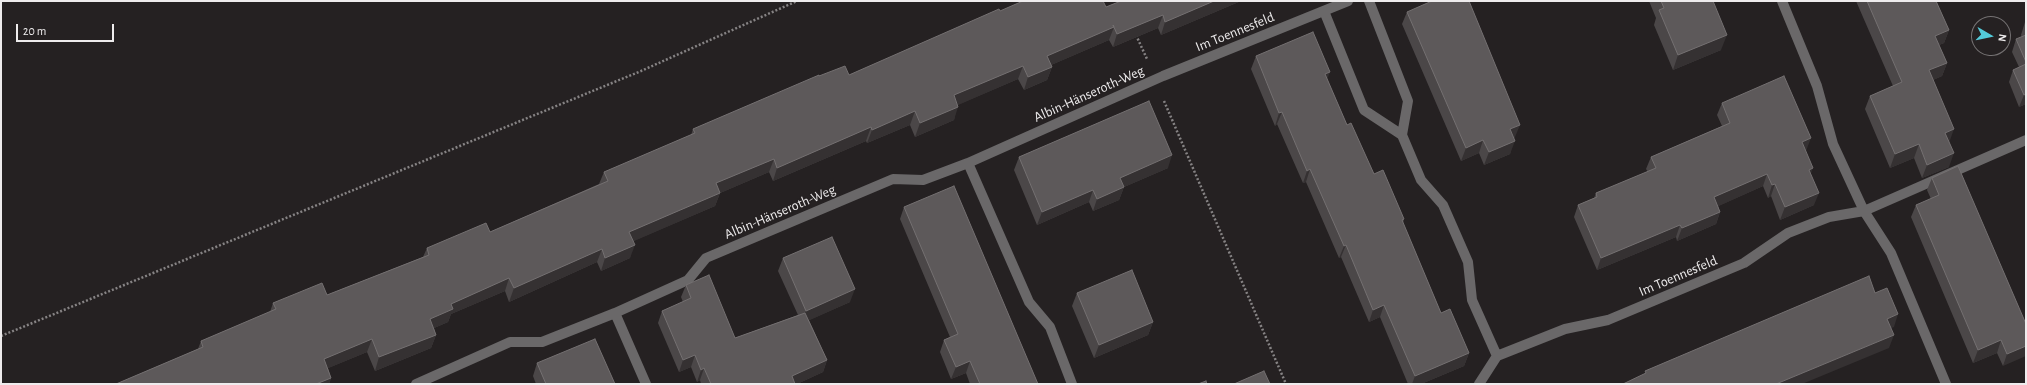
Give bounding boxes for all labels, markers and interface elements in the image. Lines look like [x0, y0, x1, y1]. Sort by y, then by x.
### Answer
street label: Im Toennesfeld [1193, 9, 1277, 55]
scale bar [18, 16, 116, 42]
north arrow [1971, 16, 2011, 56]
text: 20 m [23, 25, 46, 37]
text: N [1996, 33, 2008, 42]
street label: Albin-Hänseroth-Weg [1031, 62, 1147, 126]
street label: Albin-Hänseroth-Weg [722, 181, 838, 243]
street label: Im Toennesfeld [1636, 252, 1720, 300]

